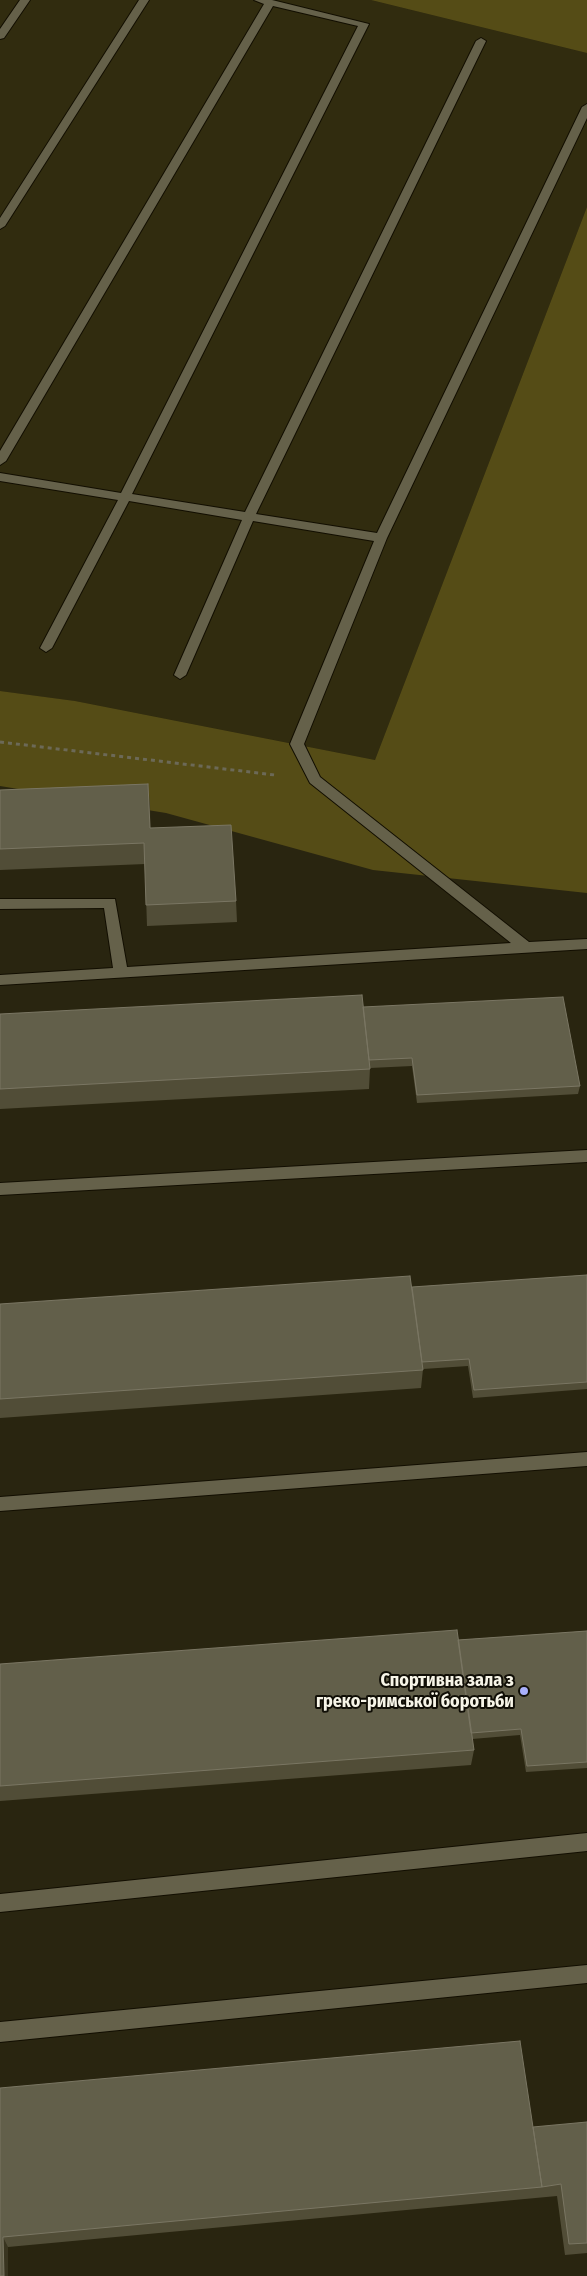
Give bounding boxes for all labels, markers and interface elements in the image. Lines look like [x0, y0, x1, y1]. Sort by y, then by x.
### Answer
place label: Спортивна зала з греко-римської боротьби [316, 1670, 514, 1712]
marker: Спортивна зала з греко-римської боротьби [518, 1685, 530, 1697]

